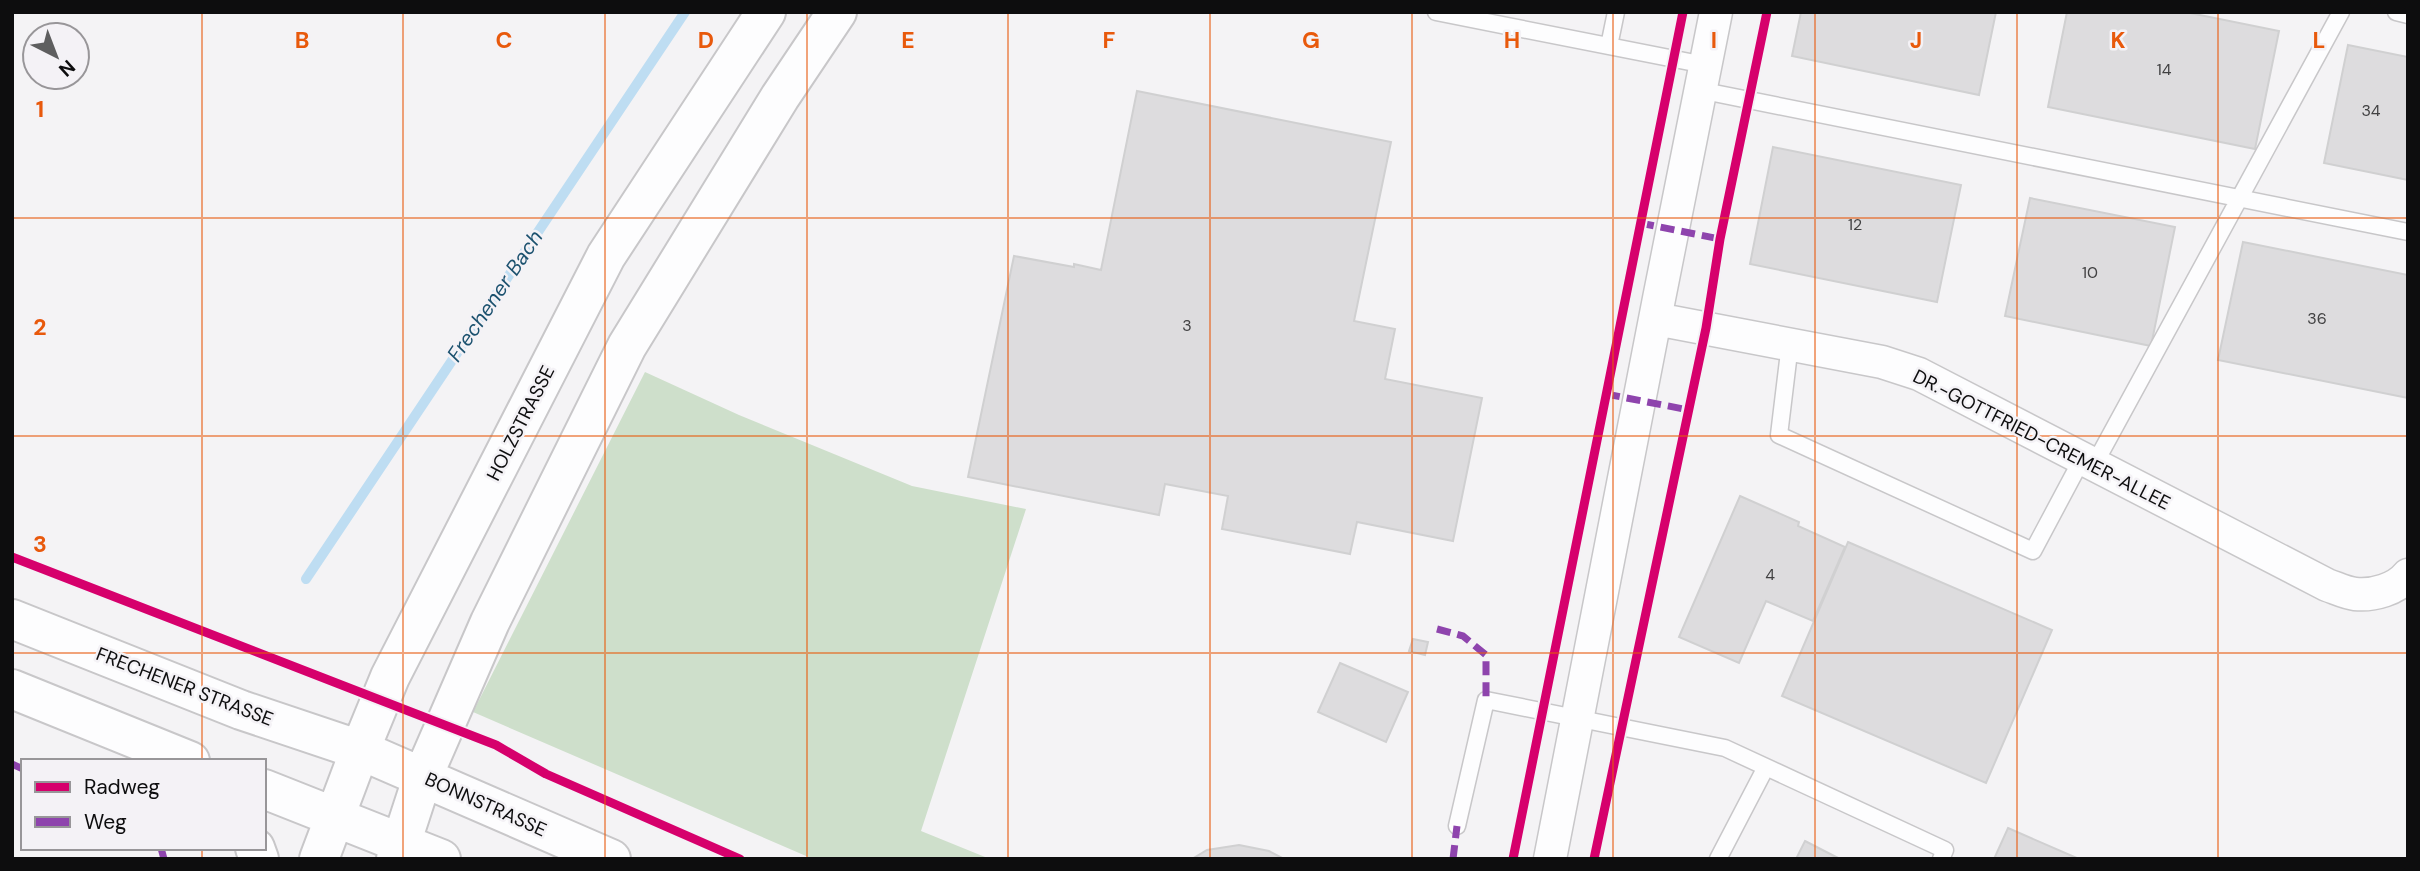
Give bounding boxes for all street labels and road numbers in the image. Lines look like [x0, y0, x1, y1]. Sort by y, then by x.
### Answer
street label: HOLZSTRASSE [481, 361, 560, 485]
street label: DR.-GOTTFRIED-CREMER-ALLEE [1909, 363, 2175, 515]
street label: FRECHENER STRASSE [93, 641, 277, 732]
street label: BONNSTRASSE [421, 767, 550, 842]

